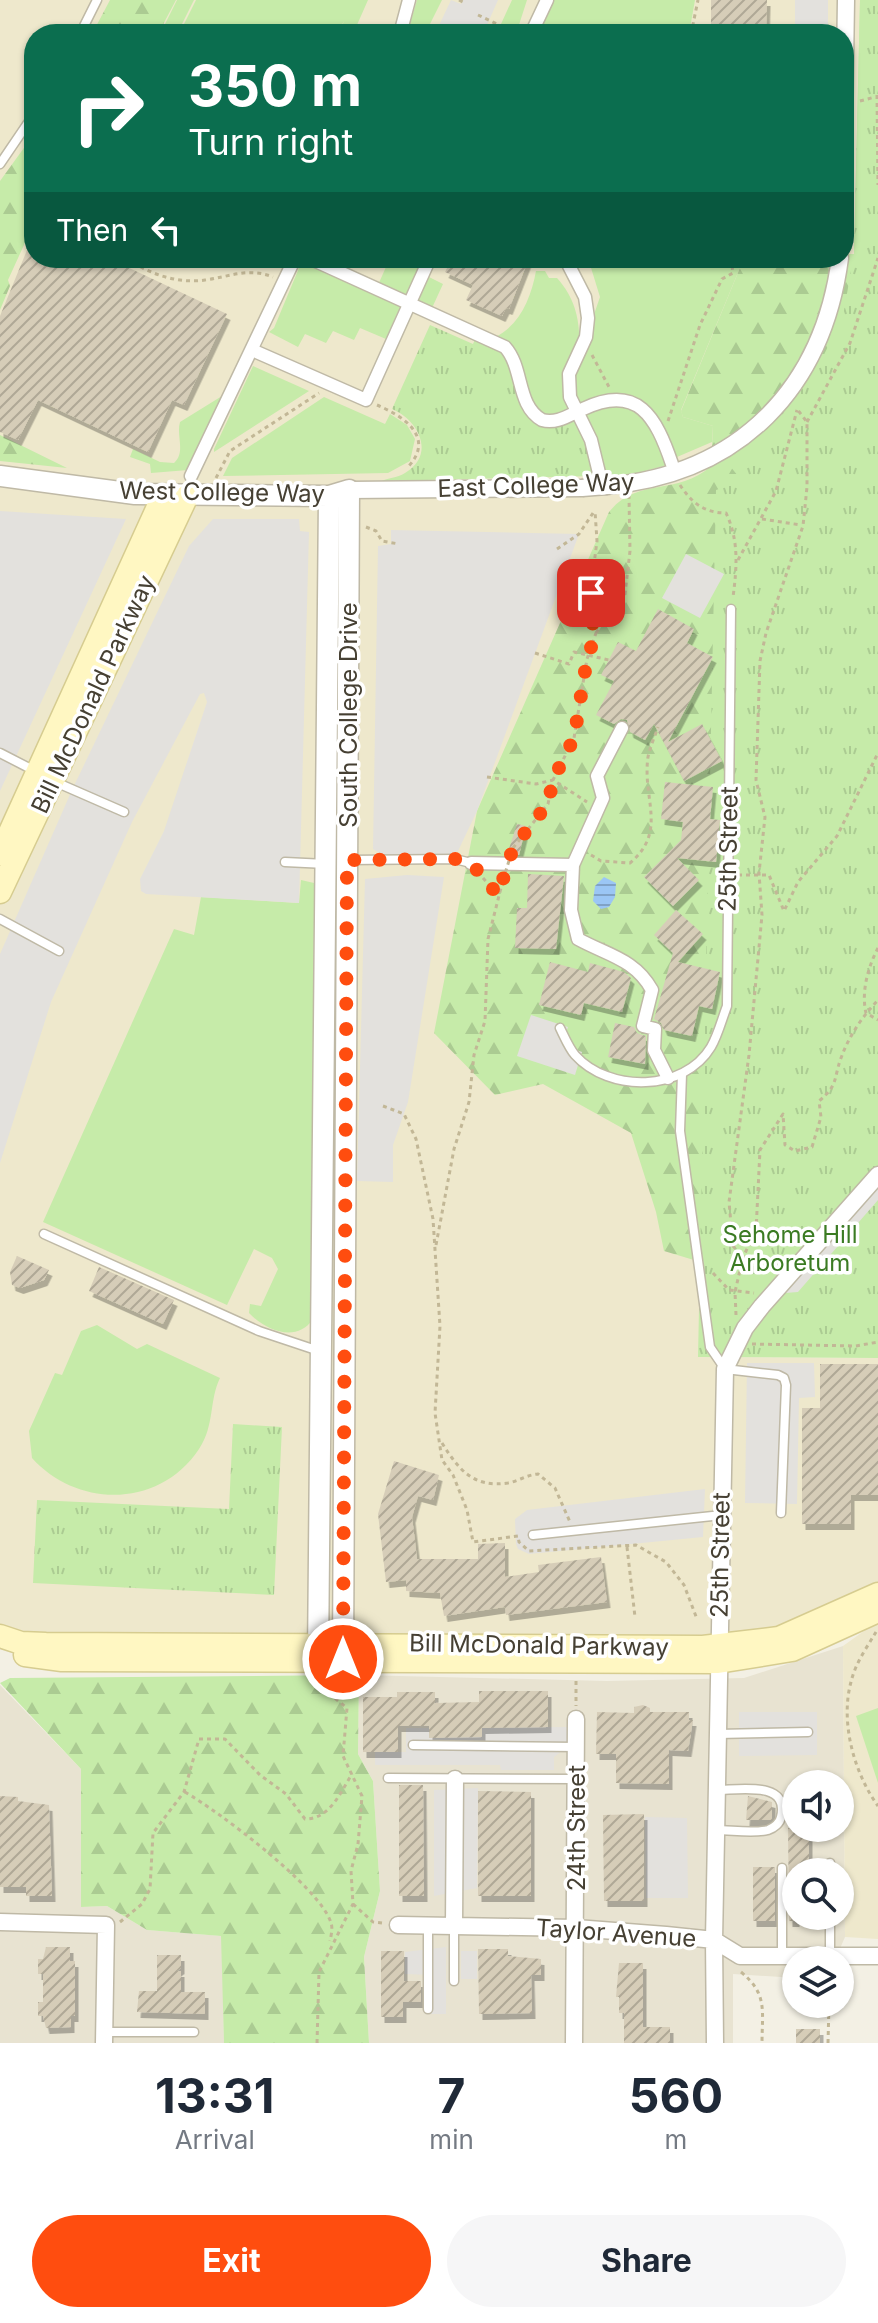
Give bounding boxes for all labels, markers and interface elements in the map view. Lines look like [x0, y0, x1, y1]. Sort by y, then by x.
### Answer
text: 350 m [188, 52, 362, 120]
icon: right [56, 56, 160, 160]
text: Turn right [188, 120, 353, 164]
icon: left [144, 208, 188, 252]
text: Then [56, 212, 128, 248]
street label: East College Way [437, 467, 635, 503]
street label: West College Way [119, 476, 325, 508]
pin [557, 559, 625, 627]
street label: Bill McDonald Parkway [25, 570, 161, 818]
icon: arrive [569, 571, 613, 615]
street label: South College Drive [334, 602, 363, 828]
street label: 25th Street [712, 786, 744, 912]
park label: Sehome Hill Arboretum [722, 1220, 858, 1277]
street label: 25th Street [704, 1492, 736, 1618]
position arrow [301, 1617, 385, 1701]
street label: Bill McDonald Parkway [409, 1628, 669, 1662]
street label: 24th Street [562, 1765, 591, 1891]
map controls [782, 1770, 854, 2018]
button: sound [782, 1770, 854, 1842]
button: search [782, 1858, 854, 1930]
street label: Taylor Avenue [535, 1913, 697, 1953]
button: layers [782, 1946, 854, 2018]
text: 13:31 [155, 2066, 274, 2125]
text: 7 [438, 2066, 466, 2125]
text: 560 [629, 2066, 723, 2125]
text: Arrival [175, 2124, 255, 2155]
text: min [429, 2124, 474, 2155]
text: m [665, 2124, 687, 2155]
button: Exit [32, 2215, 431, 2307]
button: Share [447, 2215, 846, 2307]

